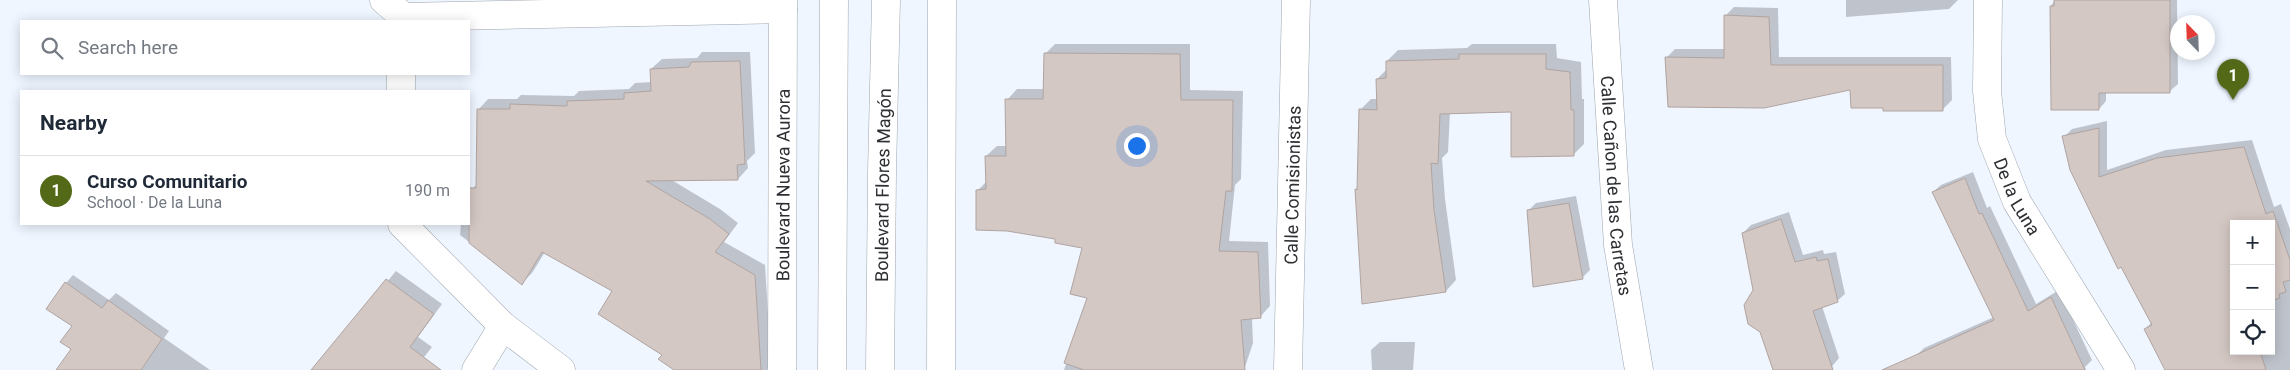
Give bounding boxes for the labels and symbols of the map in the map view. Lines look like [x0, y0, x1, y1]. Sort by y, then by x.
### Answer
north arrow [2170, 15, 2215, 60]
pin: 1 [2217, 59, 2249, 100]
street label: Calle Cañon de las Carretas [1597, 75, 1637, 297]
street label: Boulevard Flores Magón [870, 88, 894, 282]
street label: Boulevard Nueva Aurora [772, 89, 793, 281]
street label: Calle Comisionistas [1280, 105, 1304, 265]
your location [1124, 133, 1150, 159]
street label: De la Luna [1990, 155, 2045, 239]

